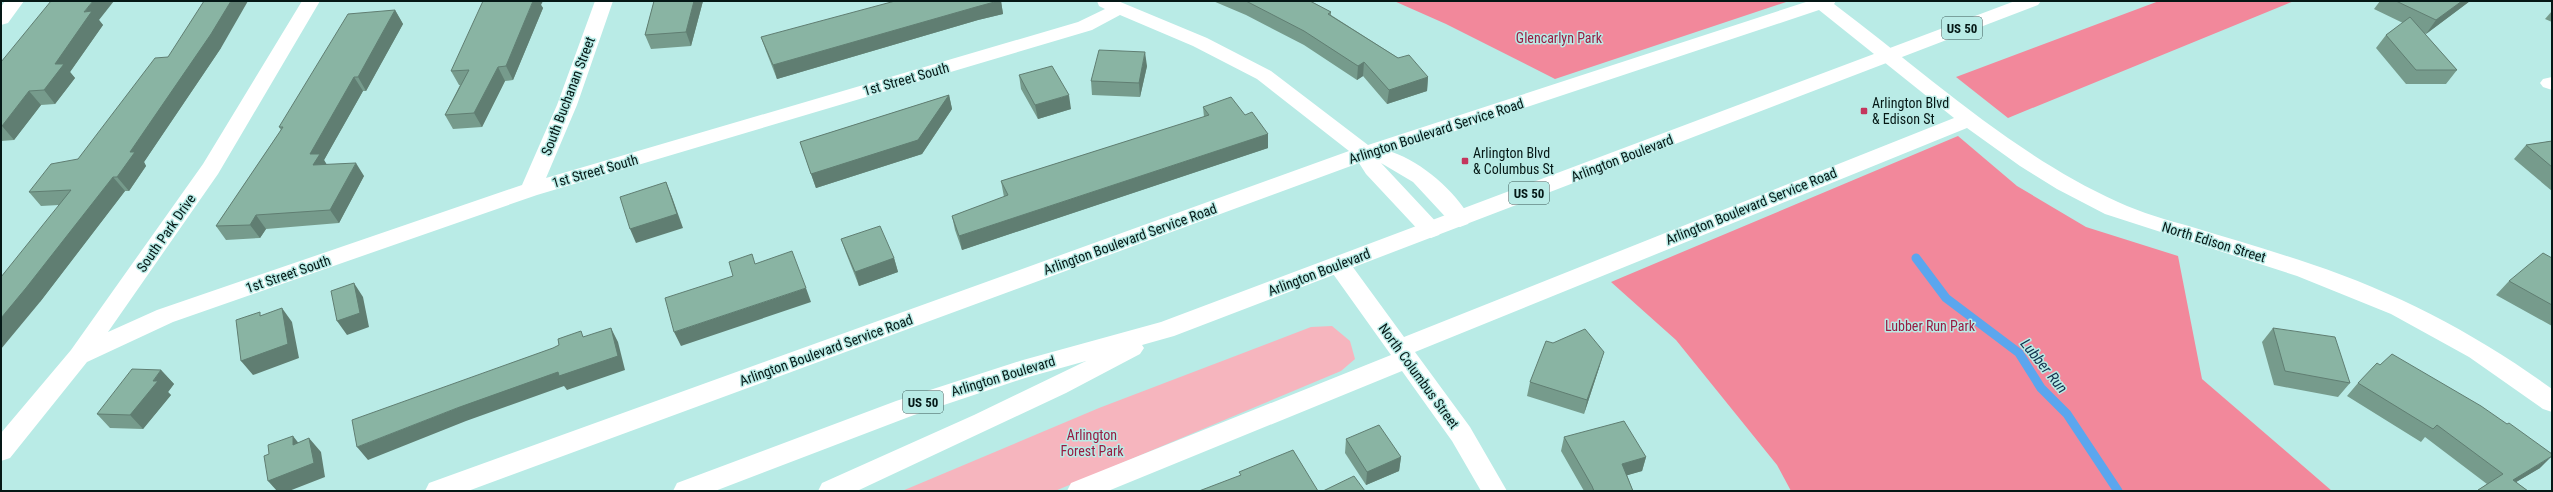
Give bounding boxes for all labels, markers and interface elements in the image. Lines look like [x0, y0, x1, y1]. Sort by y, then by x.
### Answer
road number: US 50 [1942, 17, 1982, 39]
park label: Glencarlyn Park [1516, 30, 1603, 46]
street label: South Buchanan Street [538, 34, 598, 158]
street label: 1st Street South [861, 59, 951, 99]
street label: Arlington Boulevard Service Road [1346, 95, 1526, 167]
place label: Arlington Blvd & Edison St [1872, 95, 1949, 127]
marker: Arlington Blvd & Edison St [1859, 106, 1869, 116]
street label: Arlington Boulevard [1569, 131, 1675, 185]
place label: Arlington Blvd & Columbus St [1473, 145, 1554, 177]
street label: 1st Street South [550, 151, 640, 191]
marker: Arlington Blvd & Columbus St [1460, 156, 1470, 166]
street label: Arlington Boulevard Service Road [1663, 164, 1839, 248]
road number: US 50 [1509, 182, 1549, 204]
street label: South Park Drive [133, 191, 199, 275]
street label: Arlington Boulevard Service Road [1041, 200, 1219, 278]
street label: North Edison Street [2160, 219, 2268, 265]
street label: Arlington Boulevard [1266, 245, 1372, 299]
street label: 1st Street South [243, 252, 333, 296]
street label: Arlington Boulevard Service Road [737, 311, 915, 389]
park label: Lubber Run Park [1885, 318, 1976, 334]
street label: North Columbus Street [1375, 320, 1463, 432]
water label: Lubber Run [2017, 335, 2071, 397]
street label: Arlington Boulevard [949, 353, 1057, 399]
road number: US 50 [903, 391, 943, 413]
park label: Arlington Forest Park [1060, 427, 1124, 459]

